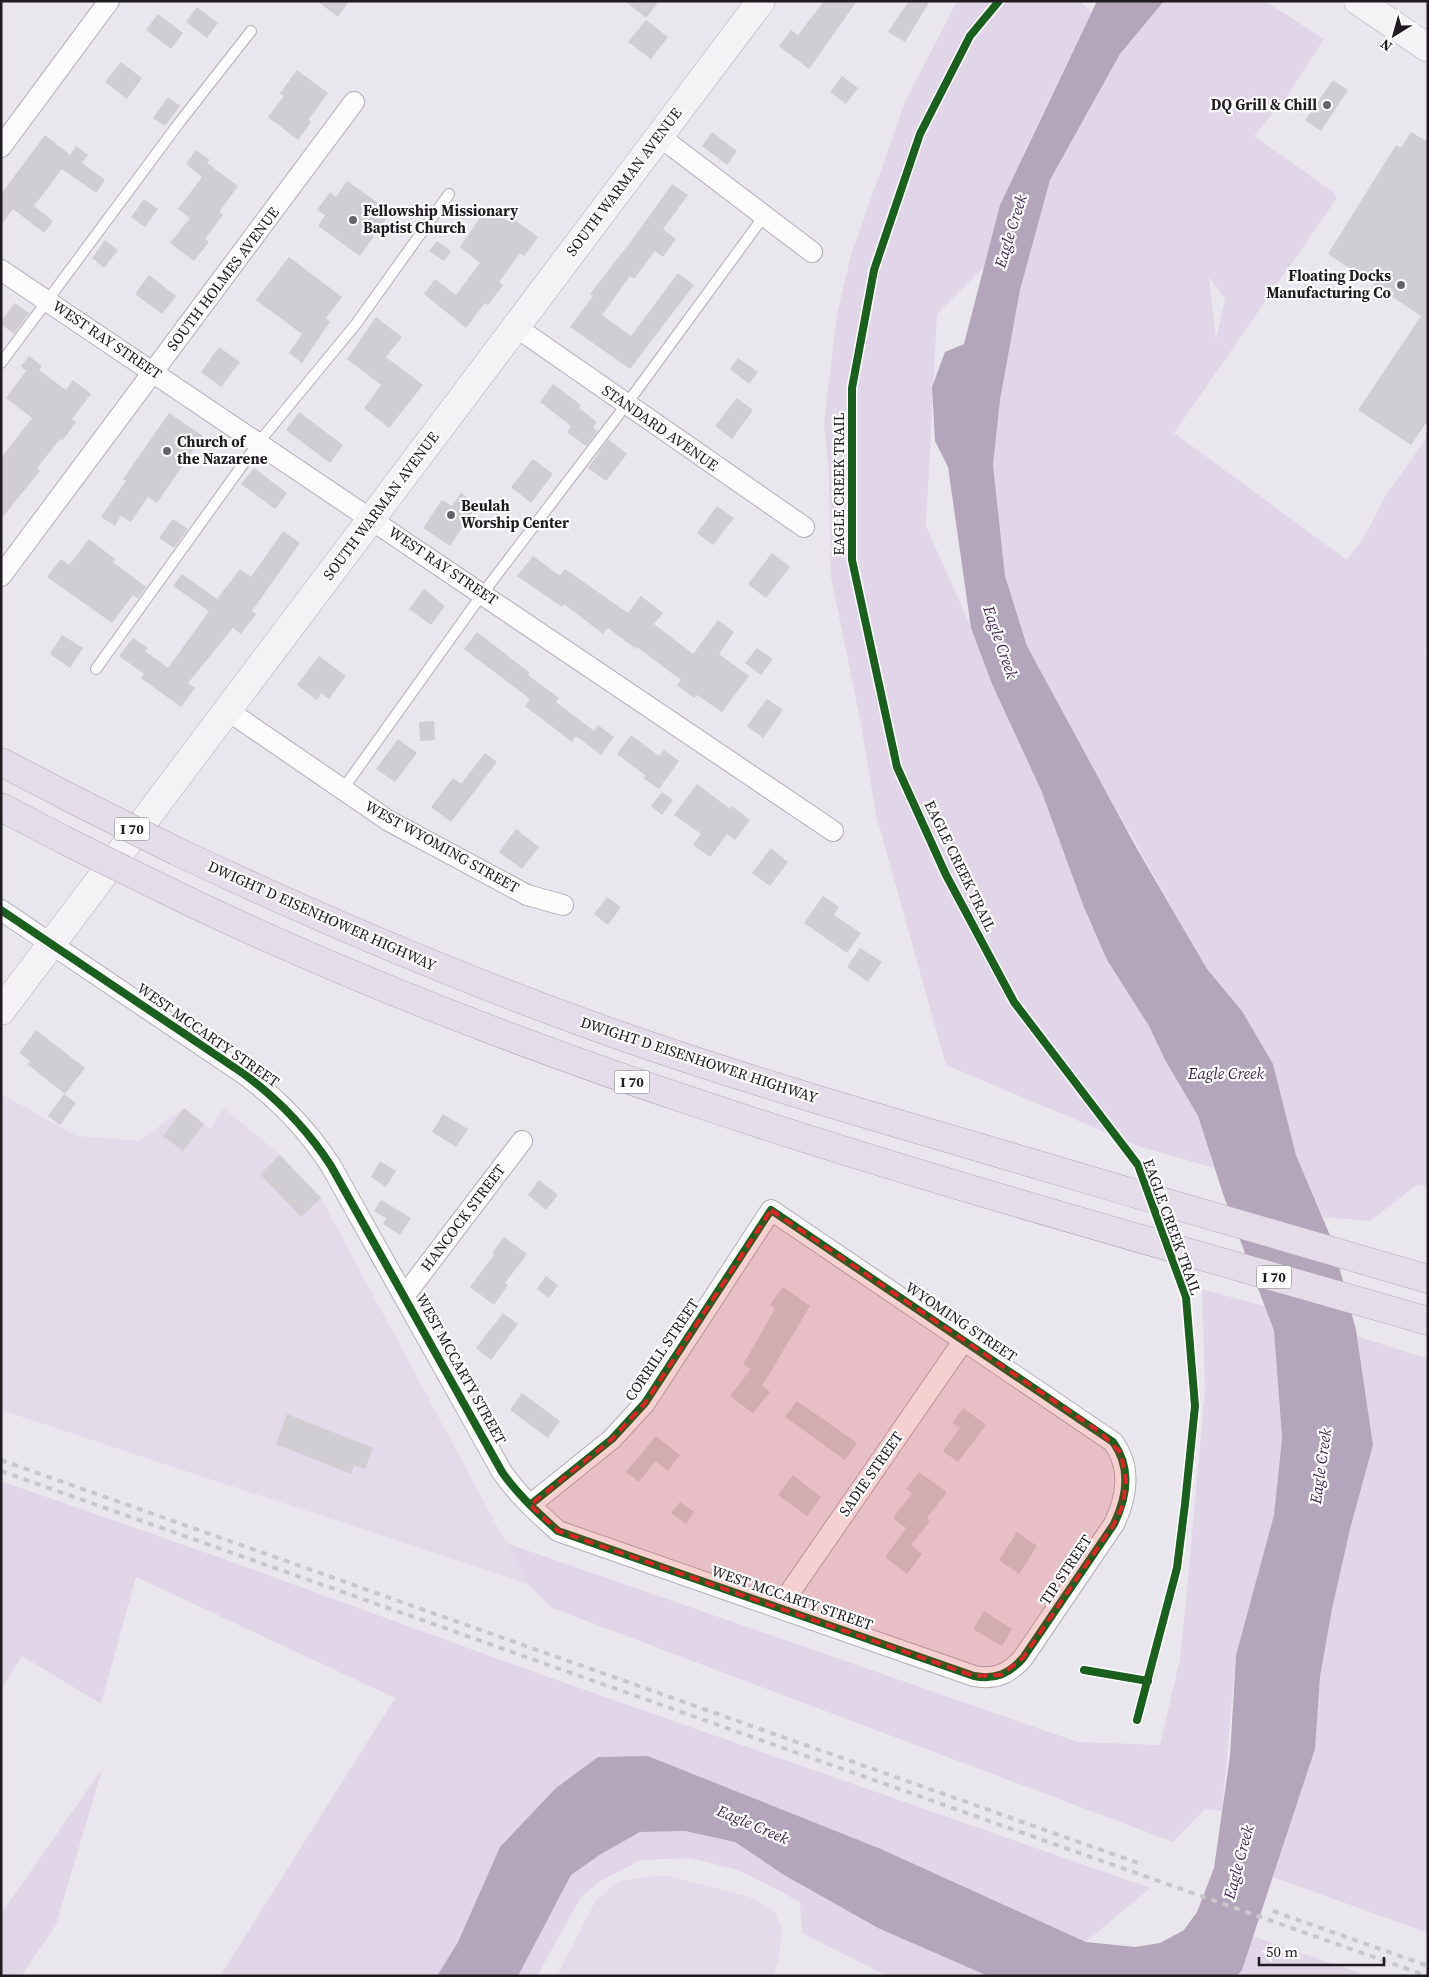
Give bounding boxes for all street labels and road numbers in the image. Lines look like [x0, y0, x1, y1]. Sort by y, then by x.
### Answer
street label: SOUTH WARMAN AVENUE [561, 103, 686, 260]
street label: SOUTH HOLMES AVENUE [161, 202, 284, 355]
street label: WEST RAY STREET [48, 295, 166, 384]
street label: STANDARD AVENUE [598, 380, 723, 476]
street label: EAGLE CREEK TRAIL [828, 412, 849, 556]
street label: SOUTH WARMAN AVENUE [318, 427, 443, 584]
street label: WEST RAY STREET [384, 521, 502, 610]
street label: WEST WYOMING STREET [361, 795, 523, 898]
street label: EAGLE CREEK TRAIL [920, 797, 1001, 935]
road number: I 70 [114, 818, 150, 841]
street label: DWIGHT D EISENHOWER HIGHWAY [205, 855, 440, 976]
street label: WEST MCCARTY STREET [133, 977, 284, 1092]
street label: DWIGHT D EISENHOWER HIGHWAY [578, 1011, 821, 1108]
road number: I 70 [614, 1070, 650, 1094]
street label: EAGLE CREEK TRAIL [1138, 1156, 1207, 1298]
street label: HANCOCK STREET [415, 1160, 510, 1276]
road number: I 70 [1256, 1266, 1292, 1288]
street label: WYOMING STREET [901, 1276, 1021, 1367]
street label: WEST MCCARTY STREET [411, 1289, 512, 1448]
street label: CORRILL STREET [619, 1294, 704, 1405]
street label: SADIE STREET [834, 1427, 908, 1520]
street label: TIP STREET [1034, 1530, 1097, 1609]
street label: WEST MCCARTY STREET [709, 1560, 876, 1635]

